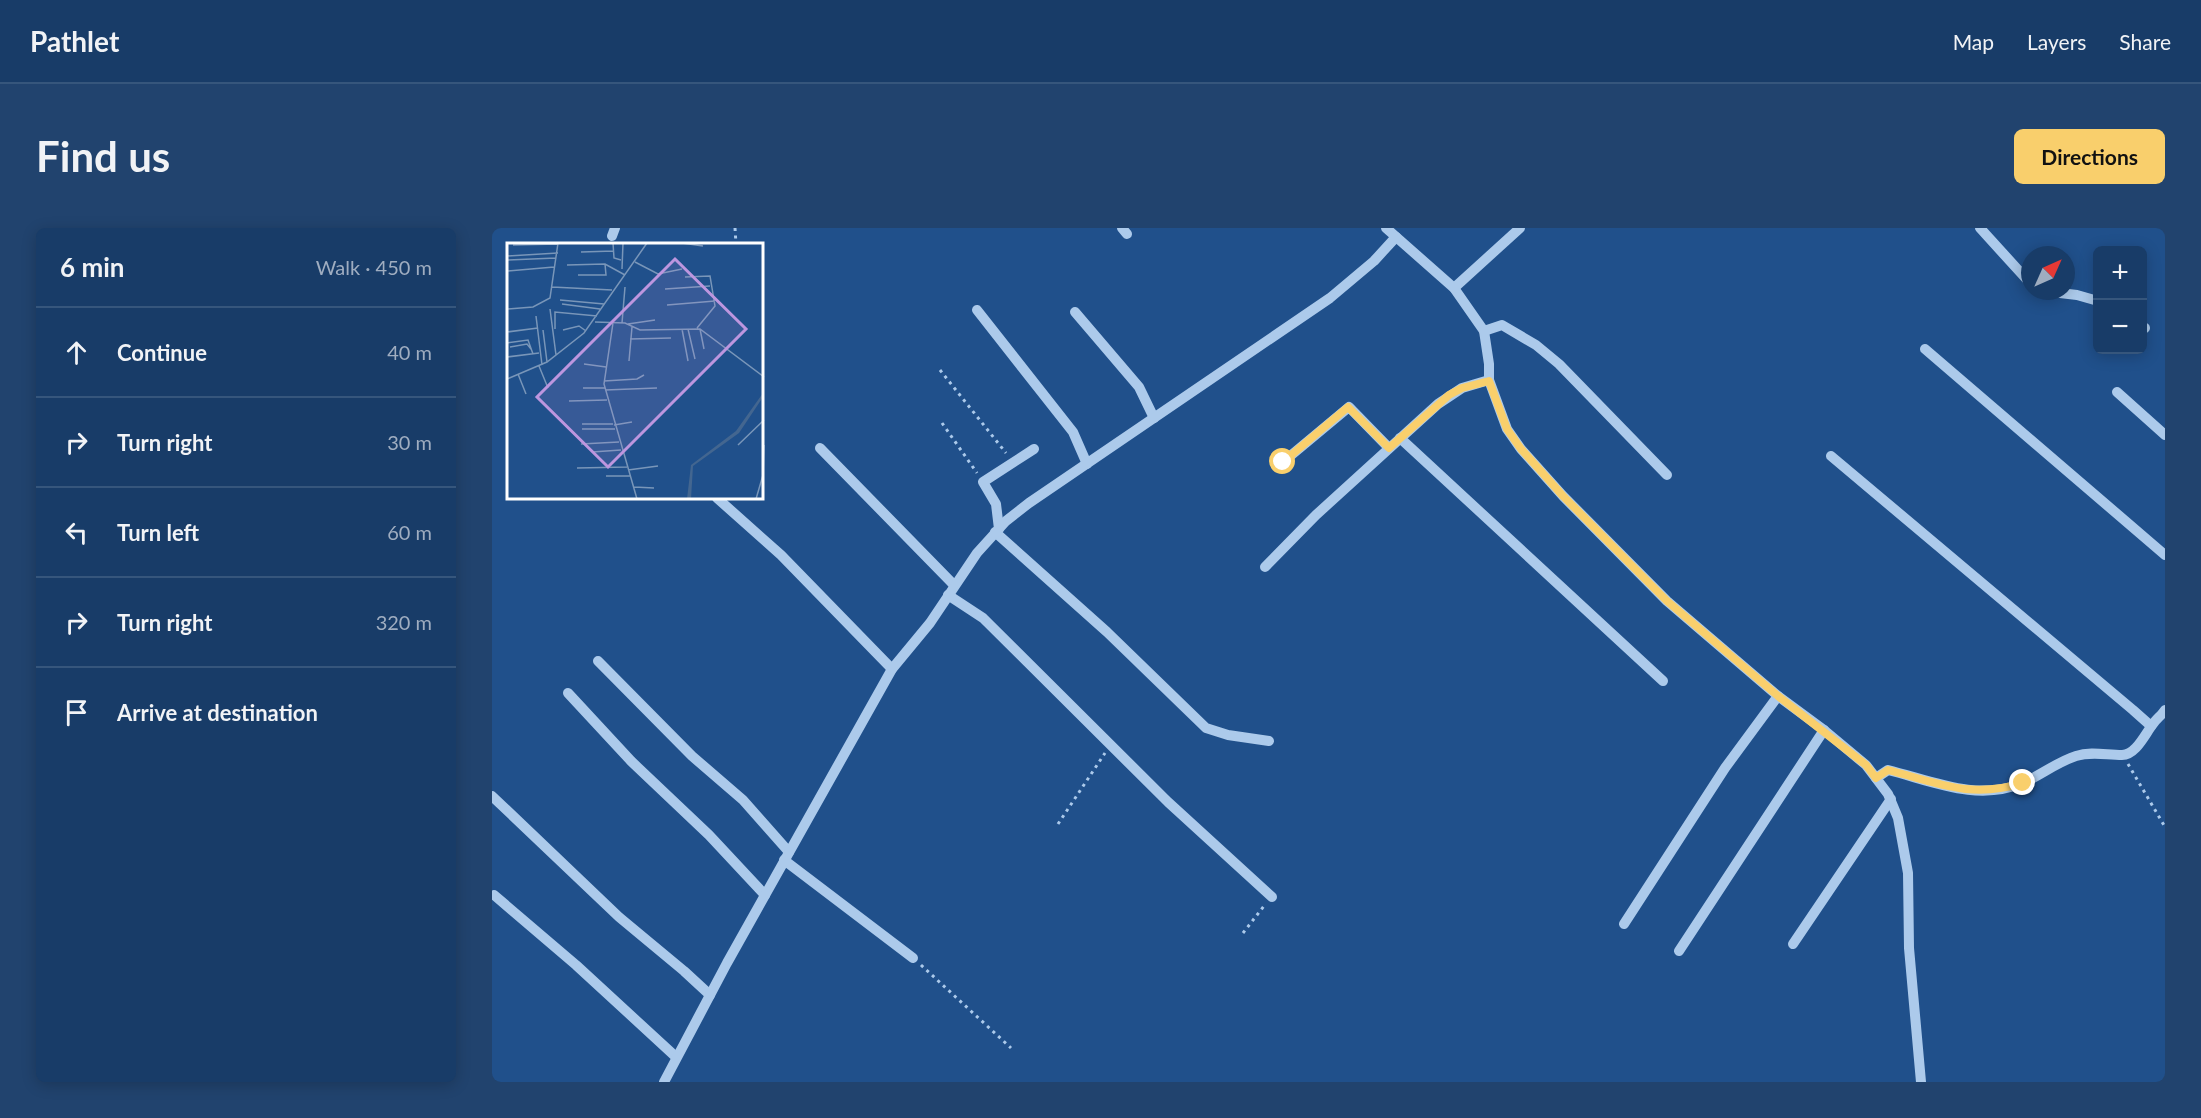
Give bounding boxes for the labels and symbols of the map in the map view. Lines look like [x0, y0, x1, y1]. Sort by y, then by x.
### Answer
inset map [507, 243, 764, 500]
north arrow [2021, 246, 2075, 300]
route start [1269, 448, 1295, 474]
route end [2009, 769, 2035, 795]

